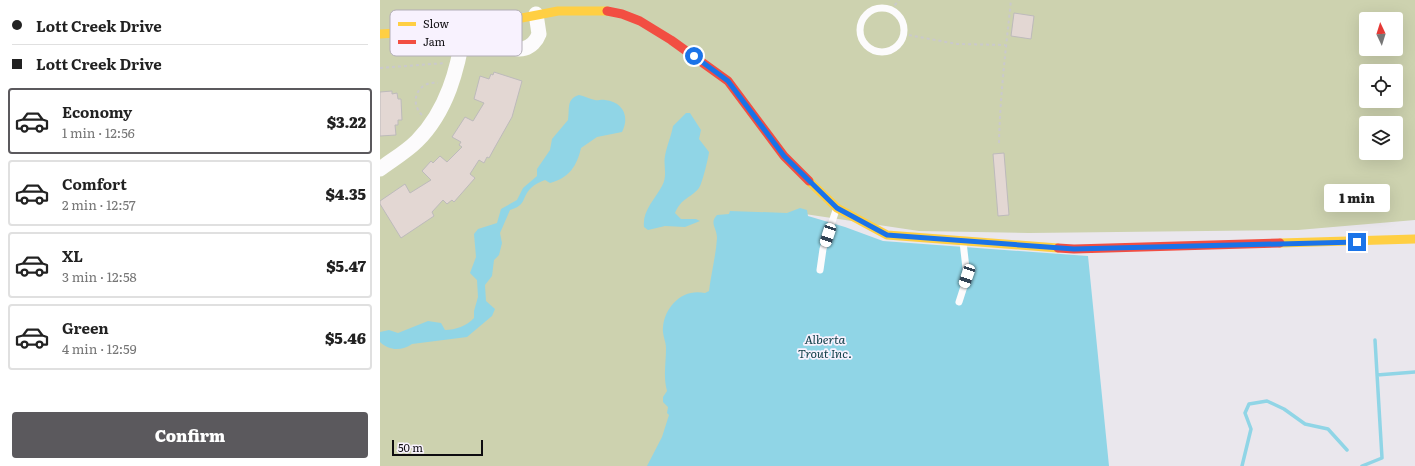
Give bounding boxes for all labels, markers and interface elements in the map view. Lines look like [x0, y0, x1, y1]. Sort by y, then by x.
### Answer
legend [390, 10, 522, 56]
north arrow [1359, 12, 1403, 56]
map controls [1359, 12, 1403, 160]
text: Lott Creek Drive [36, 14, 162, 37]
text: Slow [423, 15, 449, 31]
text: Jam [423, 33, 446, 49]
route start [685, 47, 703, 65]
text: Lott Creek Drive [36, 52, 162, 75]
button: locate [1359, 64, 1403, 108]
text: Economy [62, 100, 132, 123]
icon: car [14, 103, 50, 139]
text: $3.22 [327, 110, 366, 133]
button: layers [1359, 116, 1403, 160]
text: 1 min · 12:56 [62, 123, 135, 142]
text: Comfort [62, 172, 127, 195]
icon: car [14, 175, 50, 211]
text: $4.35 [325, 182, 366, 205]
callout: 1 min [1324, 184, 1390, 212]
text: 1 min [1339, 188, 1375, 207]
text: 2 min · 12:57 [62, 195, 136, 214]
car [819, 222, 837, 248]
route end [1348, 233, 1366, 251]
text: XL [62, 244, 83, 267]
icon: car [14, 247, 50, 283]
text: $5.47 [326, 254, 366, 277]
car [957, 263, 977, 289]
text: 3 min · 12:58 [62, 267, 137, 286]
text: Green [62, 316, 109, 339]
icon: car [14, 319, 50, 355]
text: $5.46 [325, 326, 366, 349]
water label: Alberta Trout Inc. [798, 330, 852, 362]
text: 4 min · 12:59 [62, 339, 136, 358]
button: Confirm [12, 412, 368, 458]
scale bar [392, 438, 483, 457]
text: 50 m [398, 439, 423, 455]

